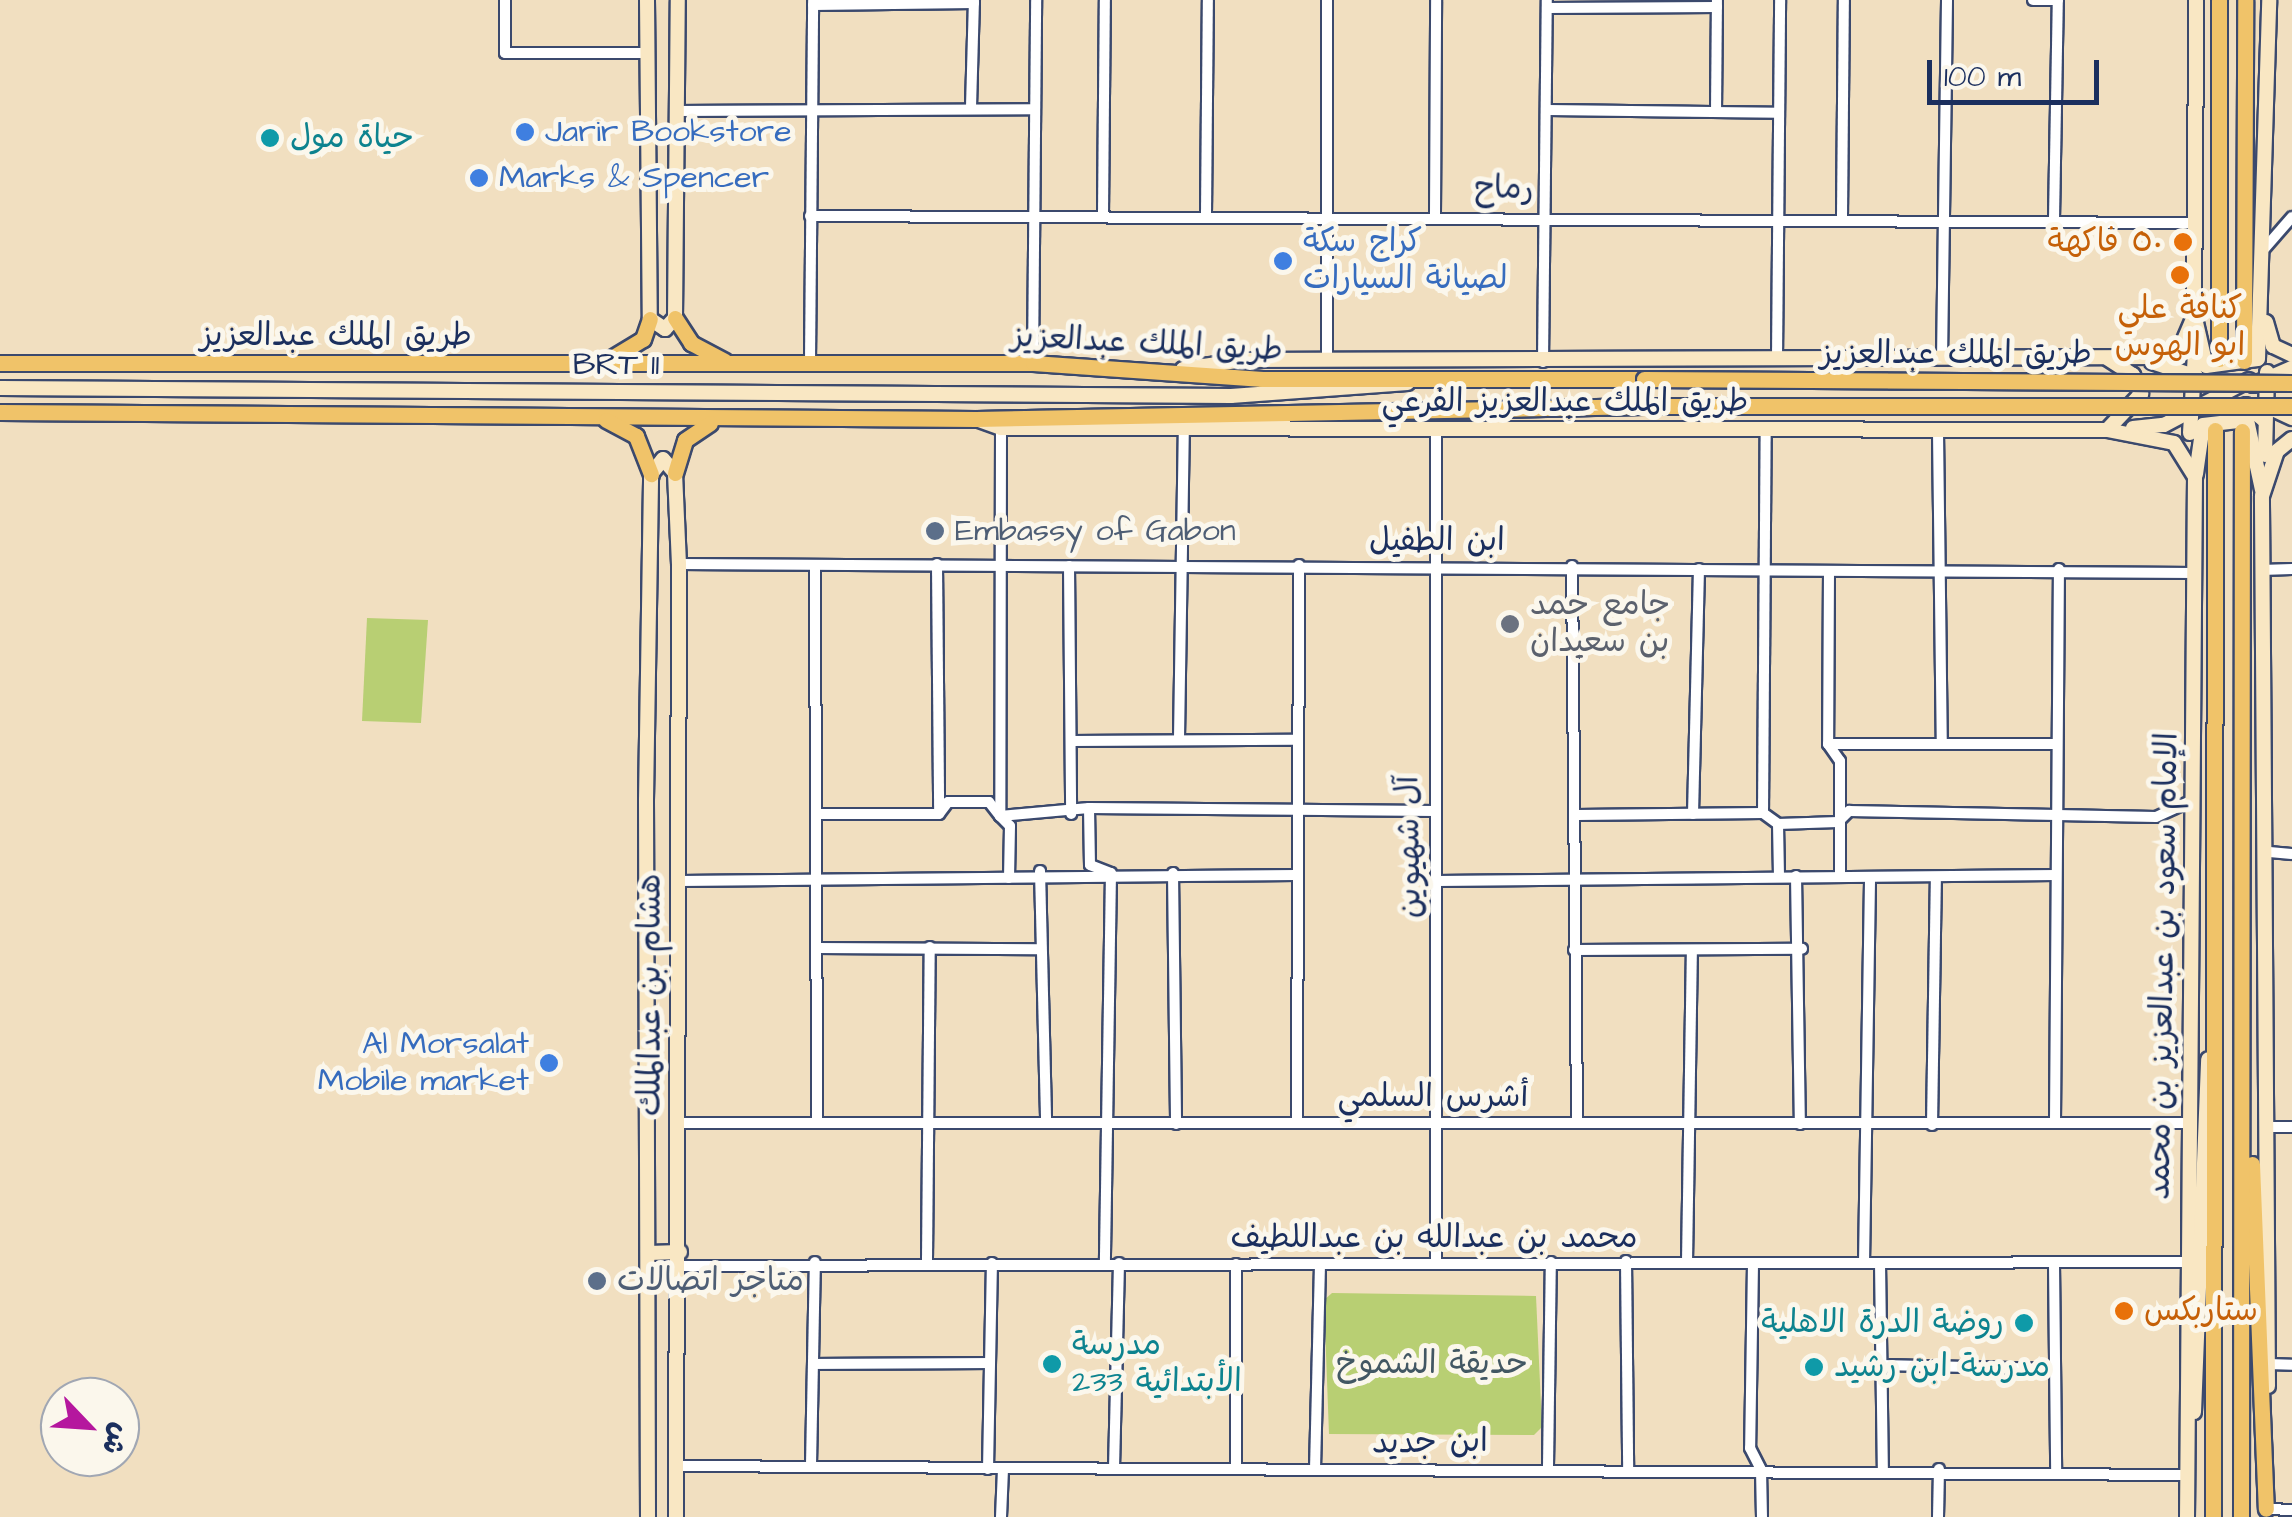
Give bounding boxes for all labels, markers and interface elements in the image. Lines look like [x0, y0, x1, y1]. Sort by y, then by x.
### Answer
scale bar [1932, 40, 2104, 102]
text: 100 m [1944, 56, 2021, 98]
place label: Jarir Bookstore [545, 113, 792, 151]
place label: حياة مول [290, 119, 414, 157]
marker: Jarir Bookstore [514, 121, 536, 143]
marker: حياة مول [259, 127, 281, 149]
place label: Marks & Spencer [499, 159, 769, 197]
marker: Marks & Spencer [468, 167, 490, 189]
street label: رماح [1474, 169, 1534, 209]
place label: ٥٠ فاكهة [2048, 223, 2163, 261]
place label: كراج سكة لصيانة السيارات [1303, 224, 1508, 299]
marker: ٥٠ فاكهة [2172, 231, 2194, 253]
marker: كراج سكة لصيانة السيارات [1272, 250, 1294, 272]
marker: كنافة علي ابو الهوس [2169, 264, 2191, 286]
place label: كنافة علي ابو الهوس [2115, 291, 2245, 366]
street label: طريق الملك عبدالعزيز [200, 317, 472, 355]
street label: طريق الملك عبدالعزيز [1010, 318, 1284, 370]
street label: طريق الملك عبدالعزيز [1820, 335, 2092, 373]
street label: BRT 11 [573, 346, 659, 384]
street label: طريق الملك عبدالعزيز الفرعي [1382, 383, 1748, 421]
place label: Embassy of Gabon [955, 512, 1236, 550]
marker: Embassy of Gabon [924, 520, 946, 542]
street label: ابن الطفيل [1369, 522, 1505, 560]
place label: جامع حمد بن سعيدان [1530, 587, 1670, 662]
marker: جامع حمد بن سعيدان [1499, 613, 1521, 635]
street label: الإمام سعود بن عبدالعزيز بن محمد [2141, 732, 2187, 1200]
street label: آل شهيوين [1390, 775, 1430, 919]
street label: هشام بن عبدالملك [632, 874, 670, 1116]
place label: Al Morsalat Mobile market [318, 1026, 529, 1101]
marker: Al Morsalat Mobile market [538, 1052, 560, 1074]
street label: أشرس السلمي [1338, 1078, 1528, 1116]
street label: محمد بن عبدالله بن عبداللطيف [1230, 1219, 1638, 1257]
place label: متاجر اتصالات [617, 1262, 804, 1300]
marker: متاجر اتصالات [586, 1270, 608, 1292]
place label: ستاربكس [2144, 1292, 2258, 1330]
marker: ستاربكس [2113, 1300, 2135, 1322]
place label: روضة الدرة الاهلية [1761, 1304, 2004, 1342]
marker: روضة الدرة الاهلية [2013, 1312, 2035, 1334]
place label: مدرسة الأبتدائية 233 [1072, 1327, 1242, 1402]
park label: حديقة الشموخ [1336, 1345, 1528, 1383]
place label: مدرسة ابن رشيد [1834, 1348, 2050, 1386]
marker: مدرسة الأبتدائية 233 [1041, 1353, 1063, 1375]
marker: مدرسة ابن رشيد [1803, 1356, 1825, 1378]
north arrow [40, 1377, 140, 1477]
text: ش [92, 1417, 140, 1461]
street label: ابن جديد [1372, 1423, 1488, 1463]

